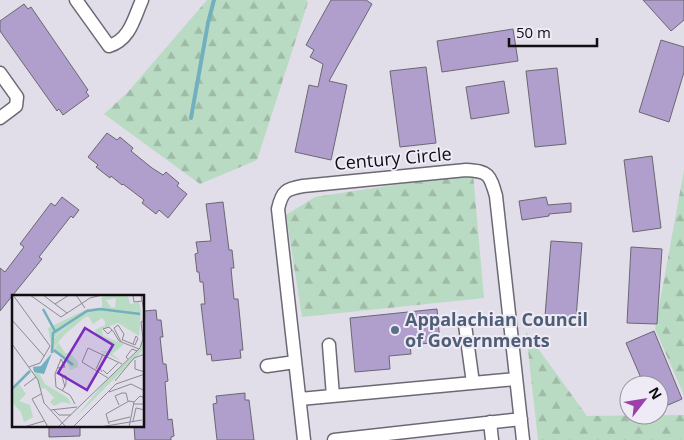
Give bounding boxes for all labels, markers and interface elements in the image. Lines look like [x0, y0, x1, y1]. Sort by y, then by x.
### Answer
scale bar [509, 15, 596, 47]
text: 50 m [516, 22, 551, 42]
street label: Century Circle [333, 141, 452, 175]
inset map [12, 295, 145, 428]
place label: Appalachian Council of Governments [405, 307, 588, 352]
marker: Appalachian Council of Governments [389, 324, 401, 336]
north arrow [619, 375, 669, 425]
text: N [644, 383, 667, 403]

